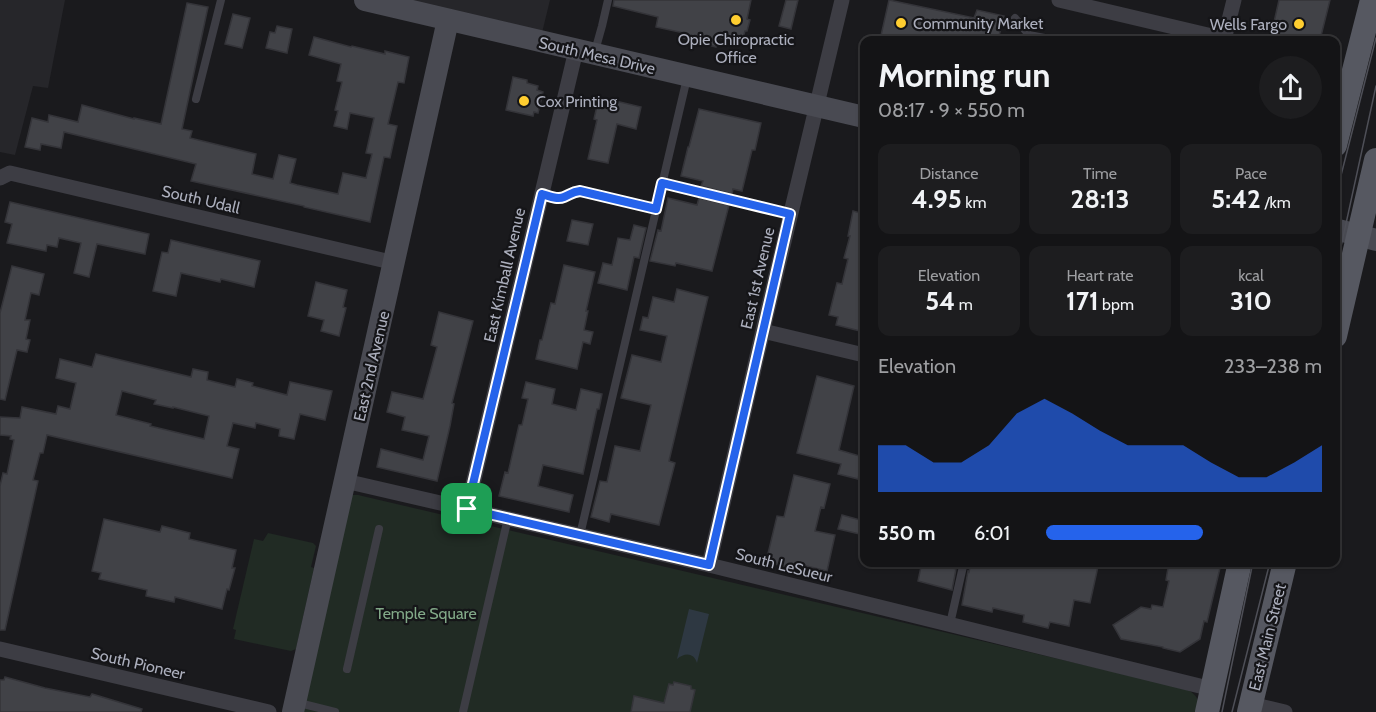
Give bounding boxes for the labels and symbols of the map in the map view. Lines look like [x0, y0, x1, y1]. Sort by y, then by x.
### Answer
marker: Opie Chiropractic Office [729, 13, 743, 27]
place label: Community Market [913, 14, 1044, 33]
place label: Wells Fargo [1210, 15, 1287, 34]
marker: Community Market [894, 16, 908, 30]
marker: Wells Fargo [1292, 17, 1306, 31]
place label: Opie Chiropractic Office [678, 30, 794, 67]
street label: South Mesa Drive [537, 33, 657, 78]
place label: Cox Printing [536, 92, 618, 111]
marker: Cox Printing [517, 94, 531, 108]
street label: South Udall [160, 181, 242, 218]
street label: East Kimball Avenue [480, 206, 529, 344]
street label: East 1st Avenue [737, 225, 778, 331]
street label: East 2nd Avenue [350, 309, 393, 423]
pin [441, 483, 492, 534]
street label: South LeSueur [733, 544, 835, 587]
street label: East Main Street [1245, 581, 1290, 693]
park label: Temple Square [375, 604, 477, 623]
street label: South Pioneer [89, 643, 188, 684]

